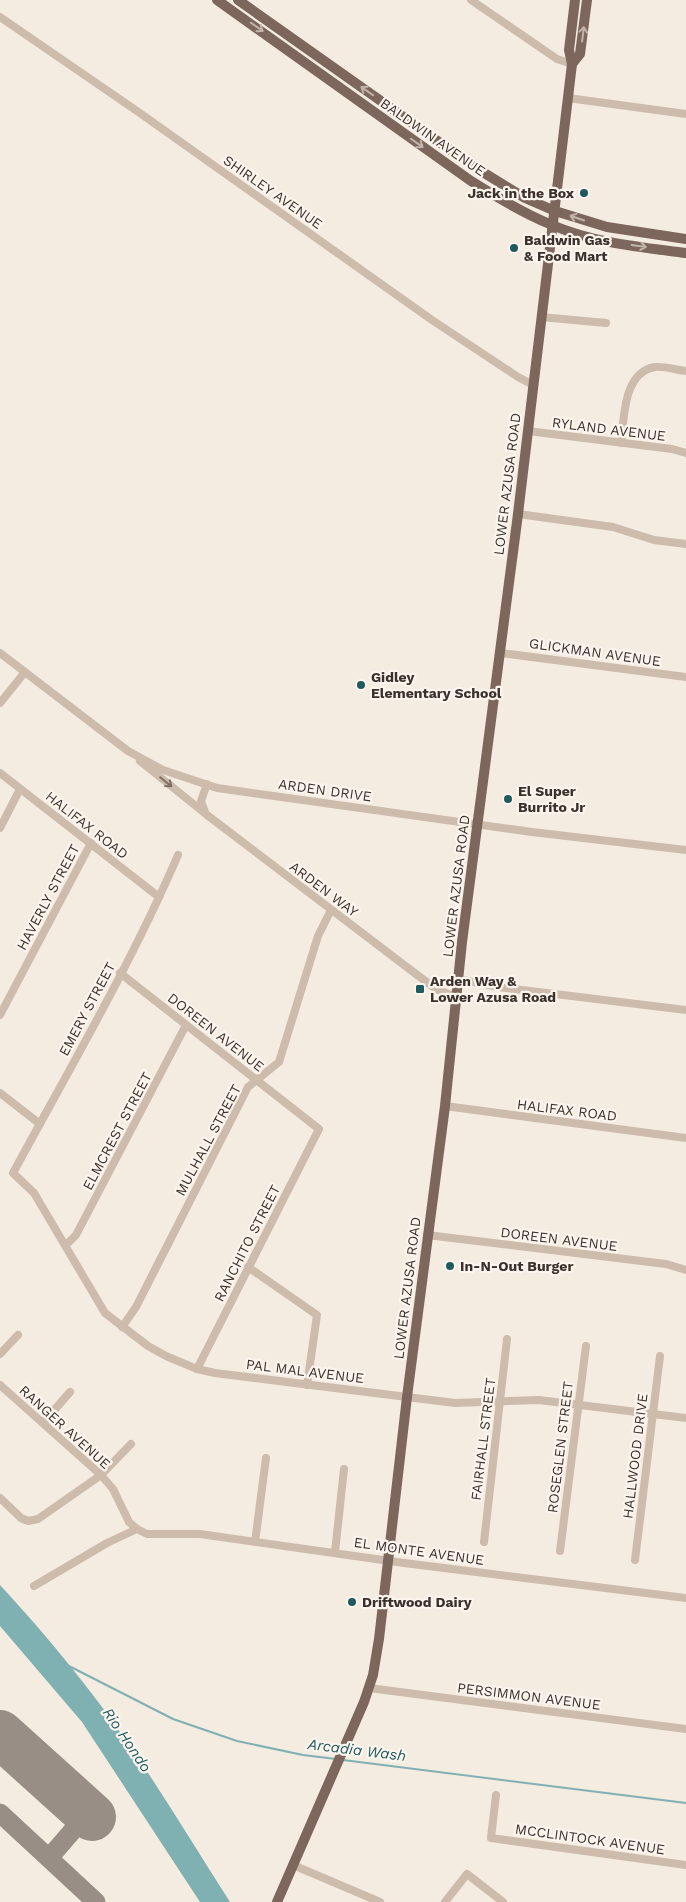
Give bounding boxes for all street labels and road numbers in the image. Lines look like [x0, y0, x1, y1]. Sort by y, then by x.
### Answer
street label: BALDWIN AVENUE [378, 95, 489, 179]
street label: SHIRLEY AVENUE [220, 152, 326, 232]
street label: LOWER AZUSA ROAD [490, 412, 524, 556]
street label: RYLAND AVENUE [551, 414, 667, 444]
street label: GLICKMAN AVENUE [528, 635, 662, 669]
street label: ARDEN DRIVE [277, 776, 373, 804]
street label: HALIFAX ROAD [43, 788, 131, 862]
street label: LOWER AZUSA ROAD [439, 814, 473, 958]
street label: HAVERLY STREET [13, 841, 83, 953]
street label: ARDEN WAY [287, 858, 361, 920]
street label: EMERY STREET [56, 959, 119, 1059]
street label: DOREEN AVENUE [165, 989, 267, 1075]
street label: ELMCREST STREET [79, 1069, 155, 1193]
street label: MULHALL STREET [172, 1081, 244, 1198]
street label: HALIFAX ROAD [516, 1096, 618, 1124]
street label: RANCHITO STREET [211, 1181, 284, 1304]
street label: LOWER AZUSA ROAD [390, 1216, 424, 1360]
street label: DOREEN AVENUE [500, 1224, 618, 1254]
street label: PAL MAL AVENUE [245, 1356, 365, 1386]
street label: FAIRHALL STREET [468, 1376, 499, 1501]
street label: ROSEGLEN STREET [544, 1380, 576, 1514]
street label: RANGER AVENUE [16, 1382, 114, 1472]
street label: HALLWOOD DRIVE [619, 1392, 651, 1520]
street label: EL MONTE AVENUE [353, 1534, 485, 1568]
street label: PERSIMMON AVENUE [456, 1679, 602, 1713]
street label: MCCLINTOCK AVENUE [514, 1821, 666, 1857]

